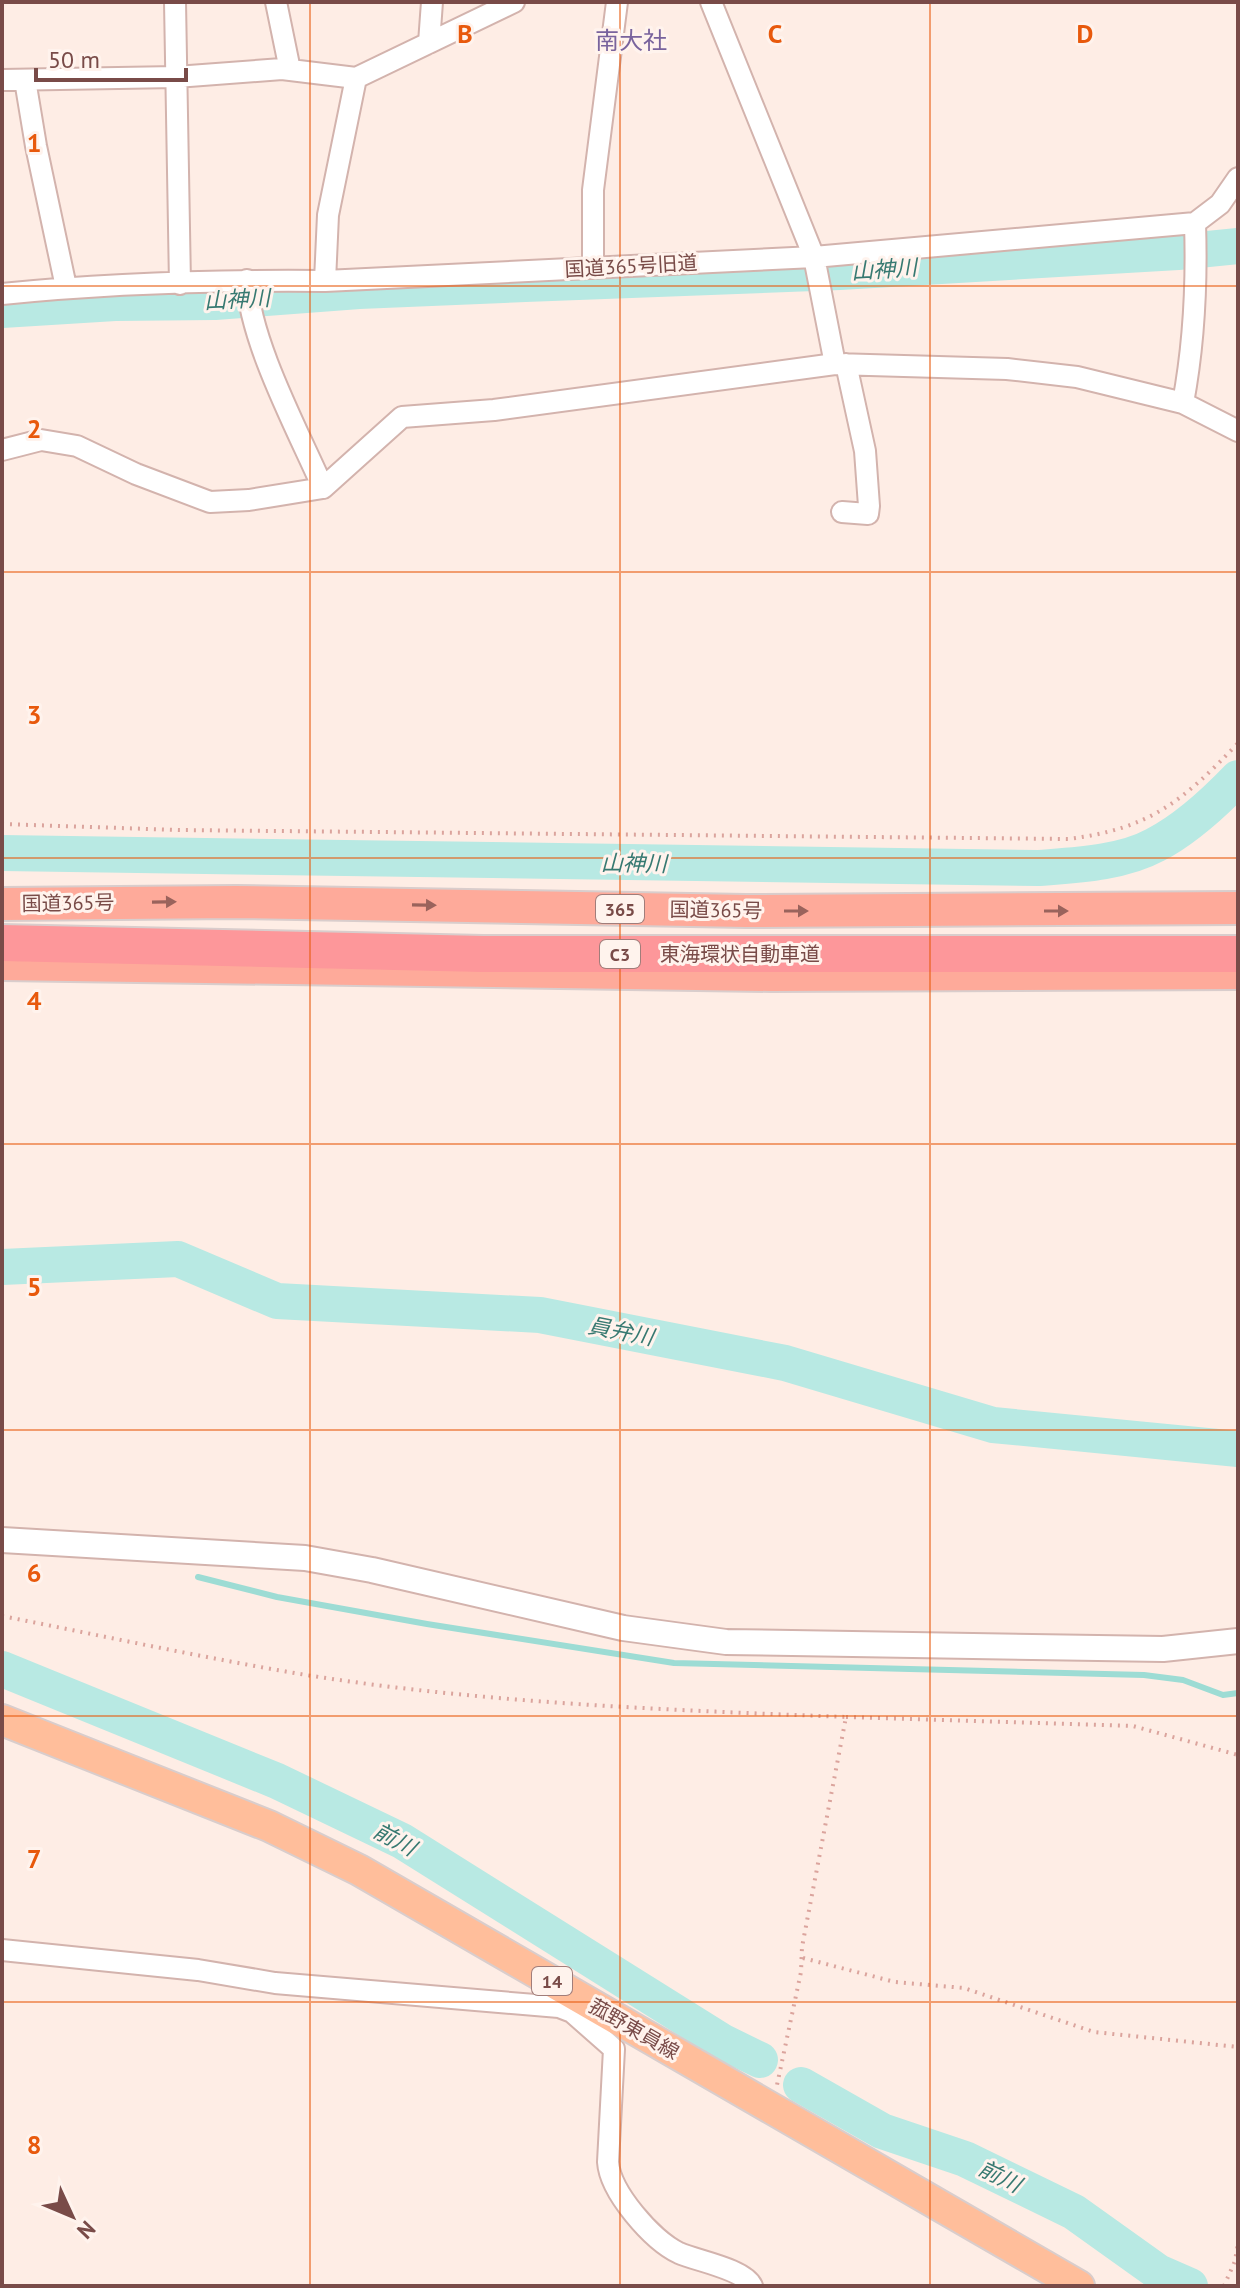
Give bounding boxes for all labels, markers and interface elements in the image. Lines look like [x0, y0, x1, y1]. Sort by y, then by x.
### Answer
text: B [457, 17, 473, 50]
text: C [768, 17, 782, 50]
text: D [1077, 17, 1093, 50]
district label: 南大社 [595, 25, 667, 56]
scale bar [36, 32, 186, 82]
text: 50 m [48, 44, 100, 75]
text: 1 [27, 126, 41, 159]
street label: 国道365号旧道 [564, 250, 698, 282]
water label: 山神川 [850, 253, 920, 285]
water label: 山神川 [203, 283, 273, 315]
text: 2 [27, 412, 41, 445]
text: 3 [27, 698, 41, 731]
water label: 山神川 [601, 848, 669, 878]
street label: 国道365号 [21, 889, 115, 917]
road number: 365 [596, 895, 644, 923]
one-way arrow [152, 896, 177, 908]
street label: 国道365号 [669, 896, 763, 924]
one-way arrow [412, 899, 437, 911]
one-way arrow [784, 905, 809, 917]
one-way arrow [1044, 905, 1069, 917]
road number: C3 [600, 940, 640, 968]
street label: 東海環状自動車道 [660, 941, 820, 967]
text: 4 [27, 984, 42, 1017]
text: 5 [27, 1270, 41, 1303]
water label: 員弁川 [586, 1311, 658, 1351]
text: 6 [27, 1556, 41, 1589]
water label: 前川 [369, 1816, 423, 1863]
text: 7 [27, 1842, 41, 1875]
road number: 14 [532, 1967, 572, 1995]
street label: 菰野東員線 [584, 1993, 684, 2065]
text: 8 [27, 2128, 41, 2161]
water label: 前川 [974, 2154, 1028, 2199]
north arrow [32, 2176, 112, 2256]
text: N [71, 2215, 101, 2245]

